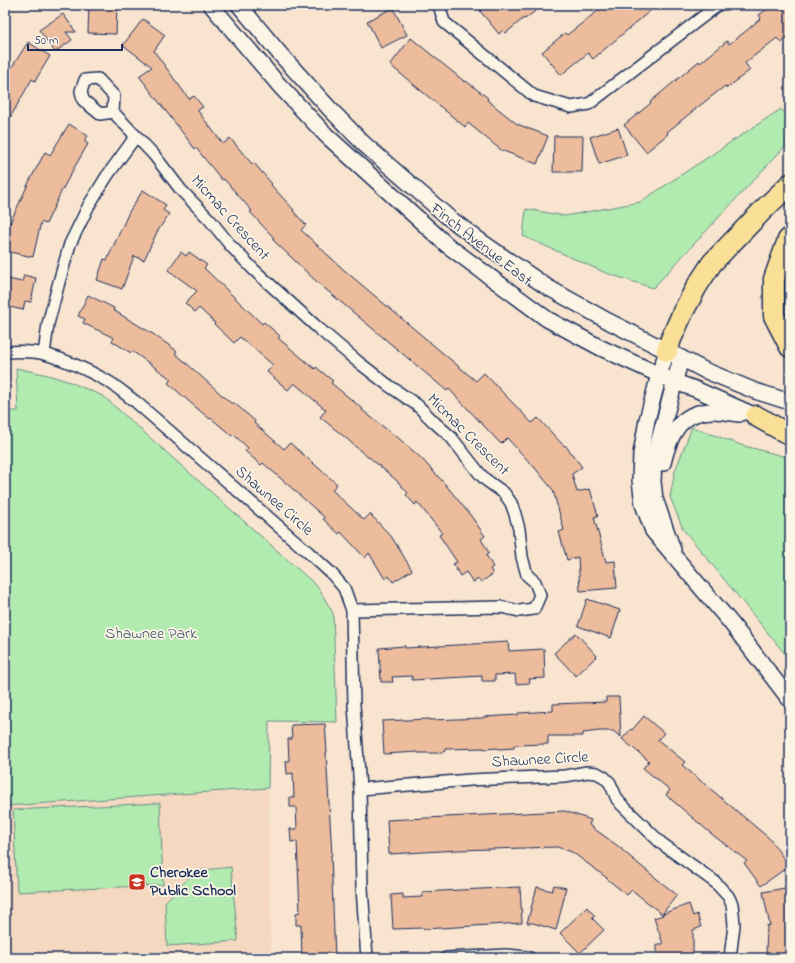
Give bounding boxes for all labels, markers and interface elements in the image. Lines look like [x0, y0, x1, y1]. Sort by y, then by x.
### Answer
scale bar [28, 26, 122, 52]
text: 50 m [34, 32, 58, 50]
street label: Micmac Crescent [185, 170, 276, 267]
street label: Finch Avenue East [424, 197, 538, 293]
street label: Micmac Crescent [421, 388, 515, 482]
street label: Shawnee Circle [230, 460, 319, 542]
park label: Shawnee Park [105, 622, 198, 646]
street label: Shawnee Circle [491, 745, 590, 775]
place label: Cherokee Public School [150, 861, 236, 903]
school or university icon: Cherokee Public School [127, 872, 147, 892]

